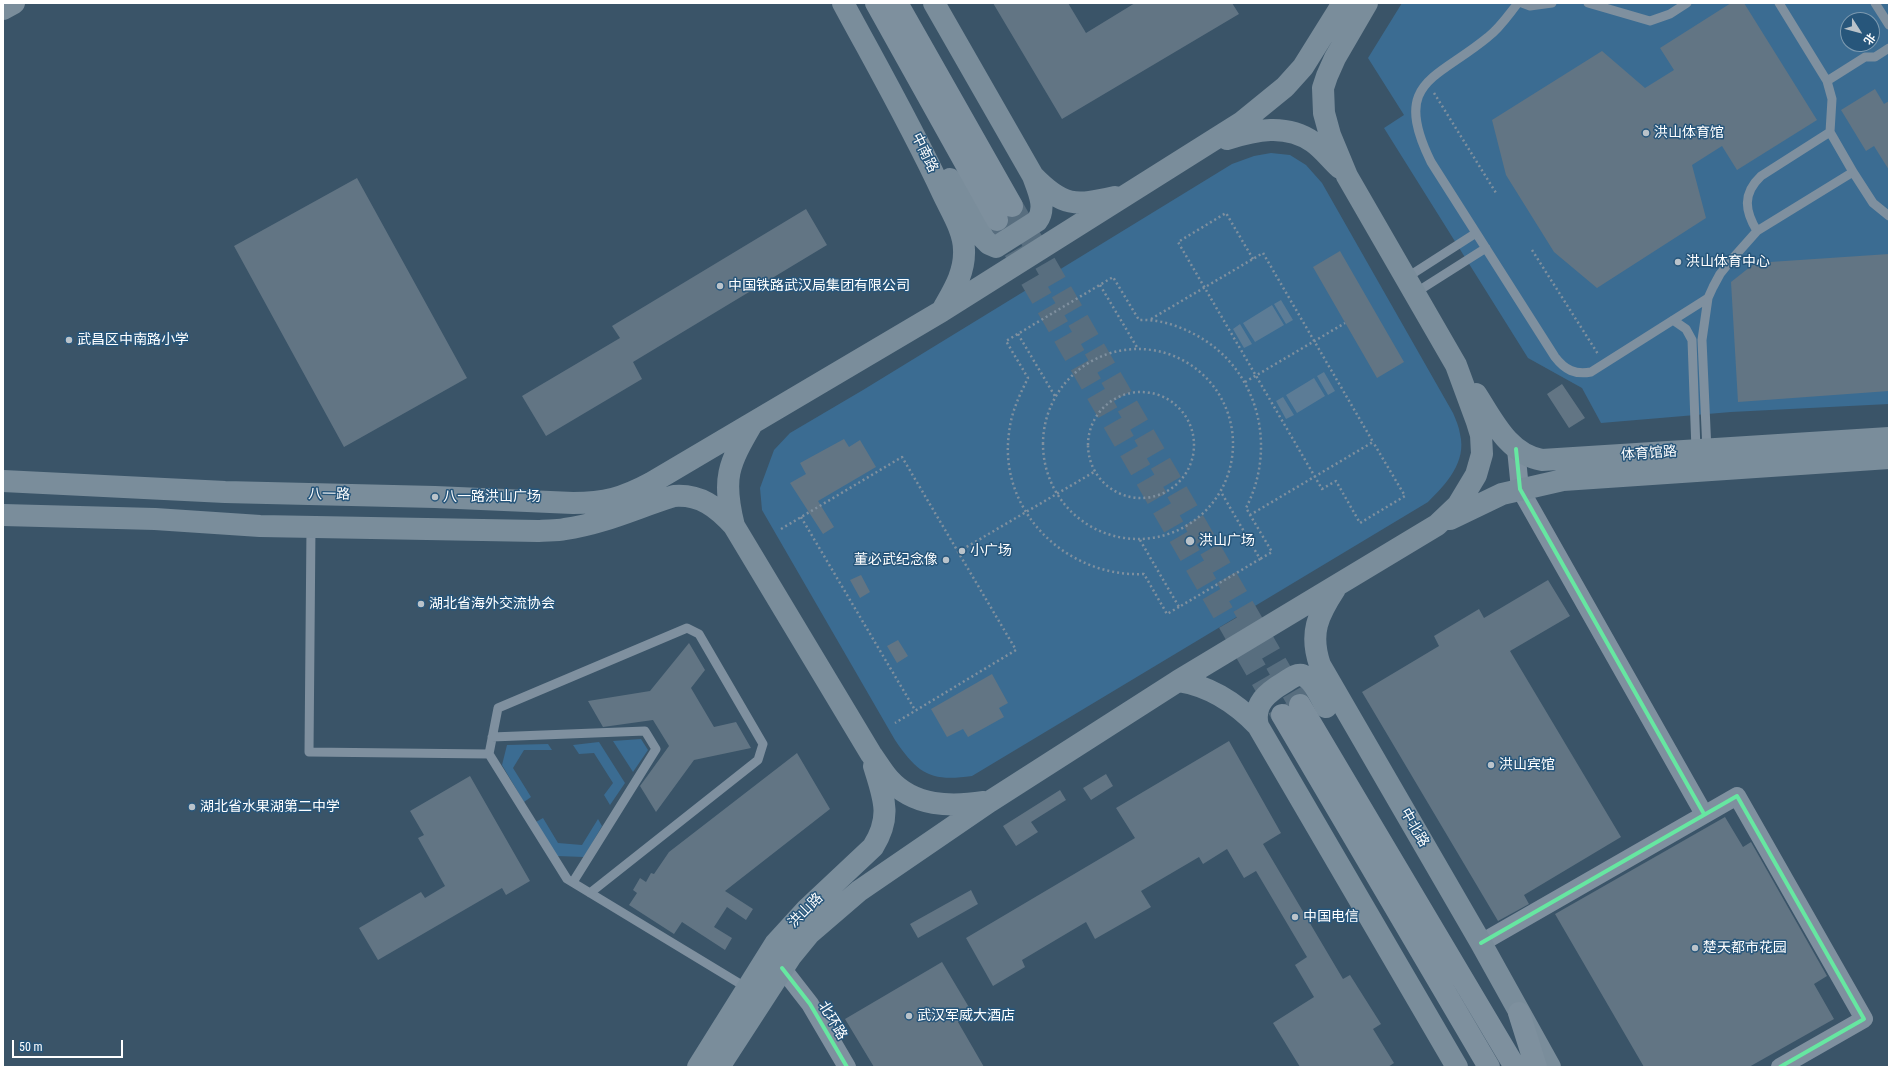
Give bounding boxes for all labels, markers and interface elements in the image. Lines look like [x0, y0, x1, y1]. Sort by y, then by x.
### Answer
north arrow [1840, 12, 1880, 52]
text: 北 [1861, 30, 1878, 47]
place label: 洪山体育馆 [1654, 125, 1724, 141]
marker: 洪山体育馆 [1641, 128, 1651, 138]
street label: 中南路 [907, 130, 941, 176]
place label: 洪山体育中心 [1686, 254, 1770, 270]
marker: 洪山体育中心 [1673, 257, 1683, 267]
place label: 中国铁路武汉局集团有限公司 [728, 278, 910, 294]
marker: 中国铁路武汉局集团有限公司 [715, 281, 725, 291]
place label: 武昌区中南路小学 [77, 332, 189, 348]
marker: 武昌区中南路小学 [64, 335, 74, 345]
street label: 体育馆路 [1620, 444, 1678, 464]
street label: 八一路 [308, 486, 350, 504]
place label: 八一路洪山广场 [443, 489, 541, 505]
marker: 八一路洪山广场 [430, 492, 440, 502]
place label: 洪山广场 [1199, 533, 1255, 549]
marker: 洪山广场 [1184, 535, 1196, 547]
place label: 小广场 [970, 543, 1012, 559]
marker: 小广场 [957, 546, 967, 556]
place label: 董必武纪念像 [854, 552, 938, 568]
marker: 董必武纪念像 [941, 555, 951, 565]
place label: 湖北省海外交流协会 [429, 596, 555, 612]
marker: 湖北省海外交流协会 [416, 599, 426, 609]
place label: 洪山宾馆 [1499, 757, 1555, 773]
marker: 洪山宾馆 [1486, 760, 1496, 770]
place label: 湖北省水果湖第二中学 [200, 799, 340, 815]
marker: 湖北省水果湖第二中学 [187, 802, 197, 812]
street label: 中北路 [1396, 806, 1432, 850]
street label: 洪山路 [785, 890, 827, 932]
place label: 中国电信 [1303, 909, 1359, 925]
marker: 中国电信 [1290, 912, 1300, 922]
place label: 楚天都市花园 [1703, 940, 1787, 956]
marker: 楚天都市花园 [1690, 943, 1700, 953]
street label: 北环路 [814, 999, 850, 1043]
place label: 武汉军威大酒店 [917, 1008, 1015, 1024]
marker: 武汉军威大酒店 [904, 1011, 914, 1021]
scale bar [14, 1032, 125, 1058]
text: 50 m [19, 1040, 43, 1054]

